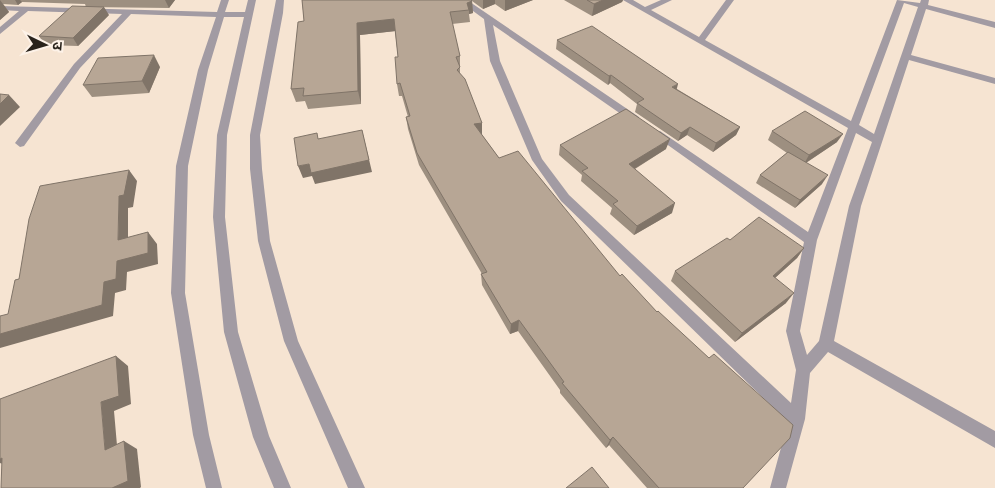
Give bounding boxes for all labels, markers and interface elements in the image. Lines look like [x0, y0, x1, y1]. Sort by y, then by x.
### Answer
north arrow [20, 20, 70, 70]
text: उ [49, 41, 66, 52]

